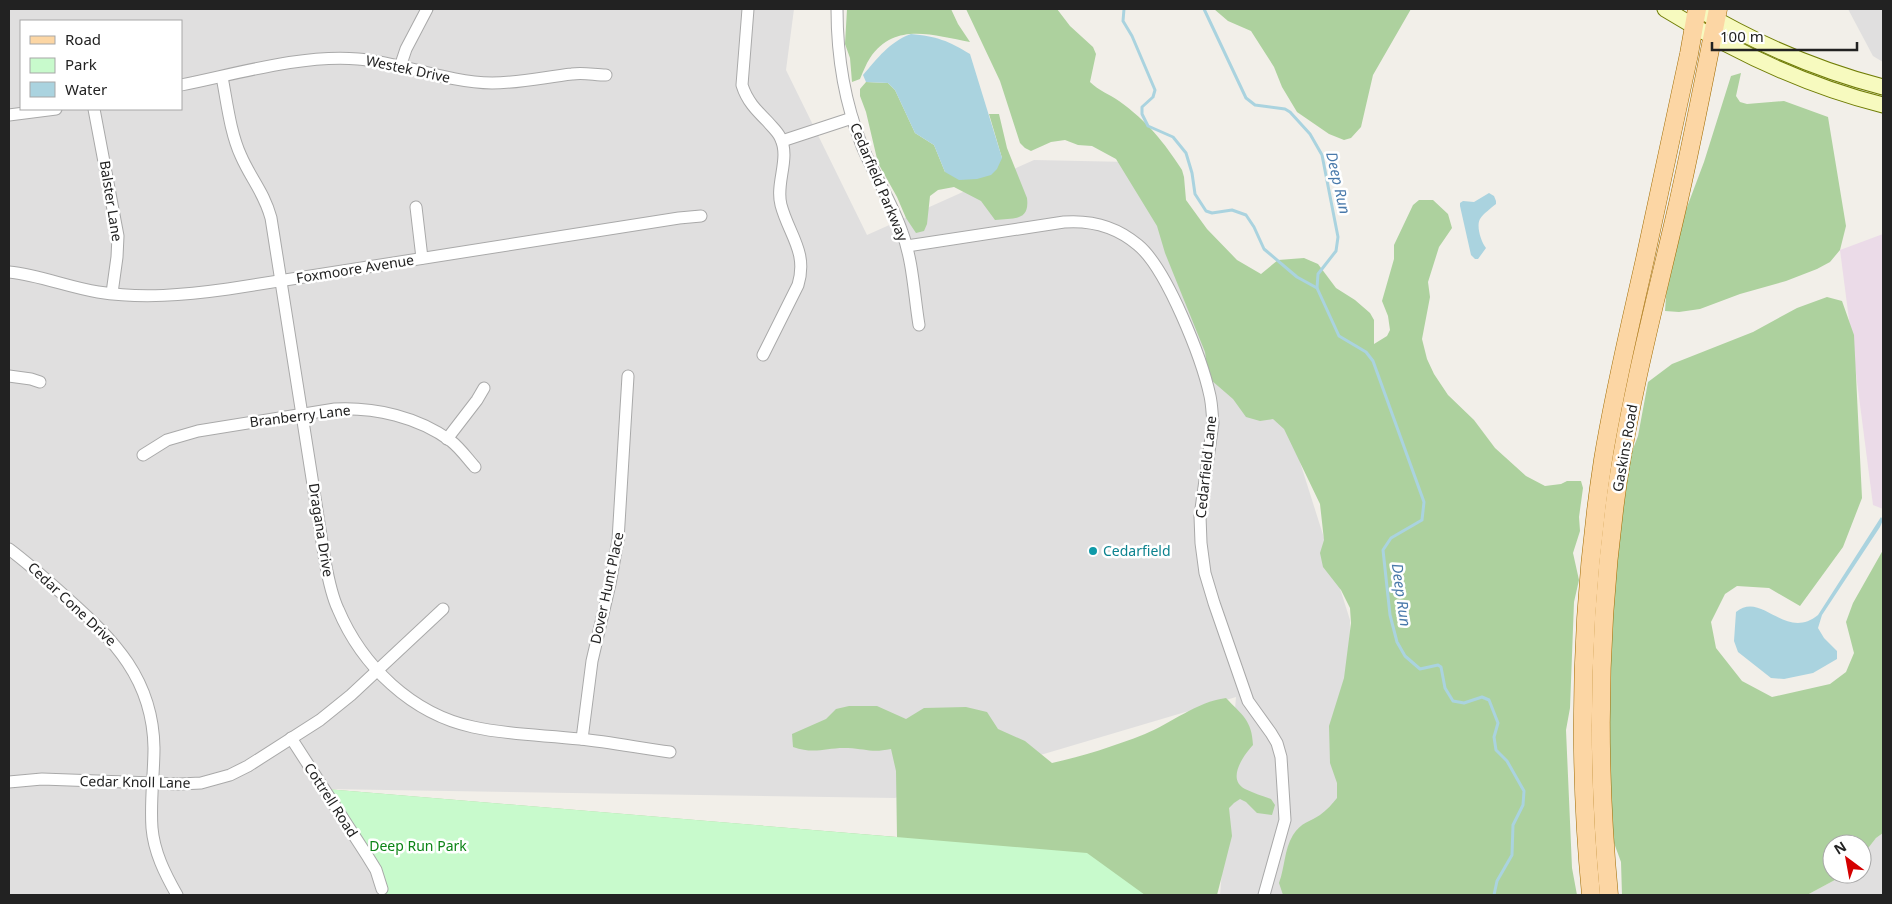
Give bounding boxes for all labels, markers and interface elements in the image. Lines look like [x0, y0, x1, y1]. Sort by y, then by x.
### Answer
legend [20, 20, 182, 110]
scale bar [1712, 20, 1857, 52]
text: 100 m [1720, 26, 1764, 46]
text: Road [65, 29, 101, 49]
street label: Westek Drive [364, 50, 452, 87]
text: Park [65, 54, 97, 74]
text: Water [65, 79, 107, 99]
street label: Cedarfield Parkway [846, 120, 913, 245]
water label: Deep Run [1322, 150, 1356, 216]
street label: Balster Lane [96, 159, 127, 243]
street label: Foxmoore Avenue [295, 250, 415, 287]
street label: Branberry Lane [248, 400, 352, 431]
street label: Gaskins Road [1607, 403, 1642, 493]
street label: Cedarfield Lane [1191, 415, 1220, 519]
street label: Dragana Drive [305, 482, 338, 578]
street label: Dover Hunt Place [585, 530, 628, 646]
place label: Cedarfield [1103, 541, 1171, 560]
marker: Cedarfield [1087, 545, 1099, 557]
street label: Cedar Cone Drive [24, 558, 121, 650]
water label: Deep Run [1388, 562, 1416, 628]
street label: Cottrell Road [300, 759, 363, 841]
street label: Cedar Knoll Lane [79, 771, 191, 792]
north arrow [1822, 834, 1872, 884]
park label: Deep Run Park [369, 836, 467, 855]
text: N [1830, 836, 1850, 859]

